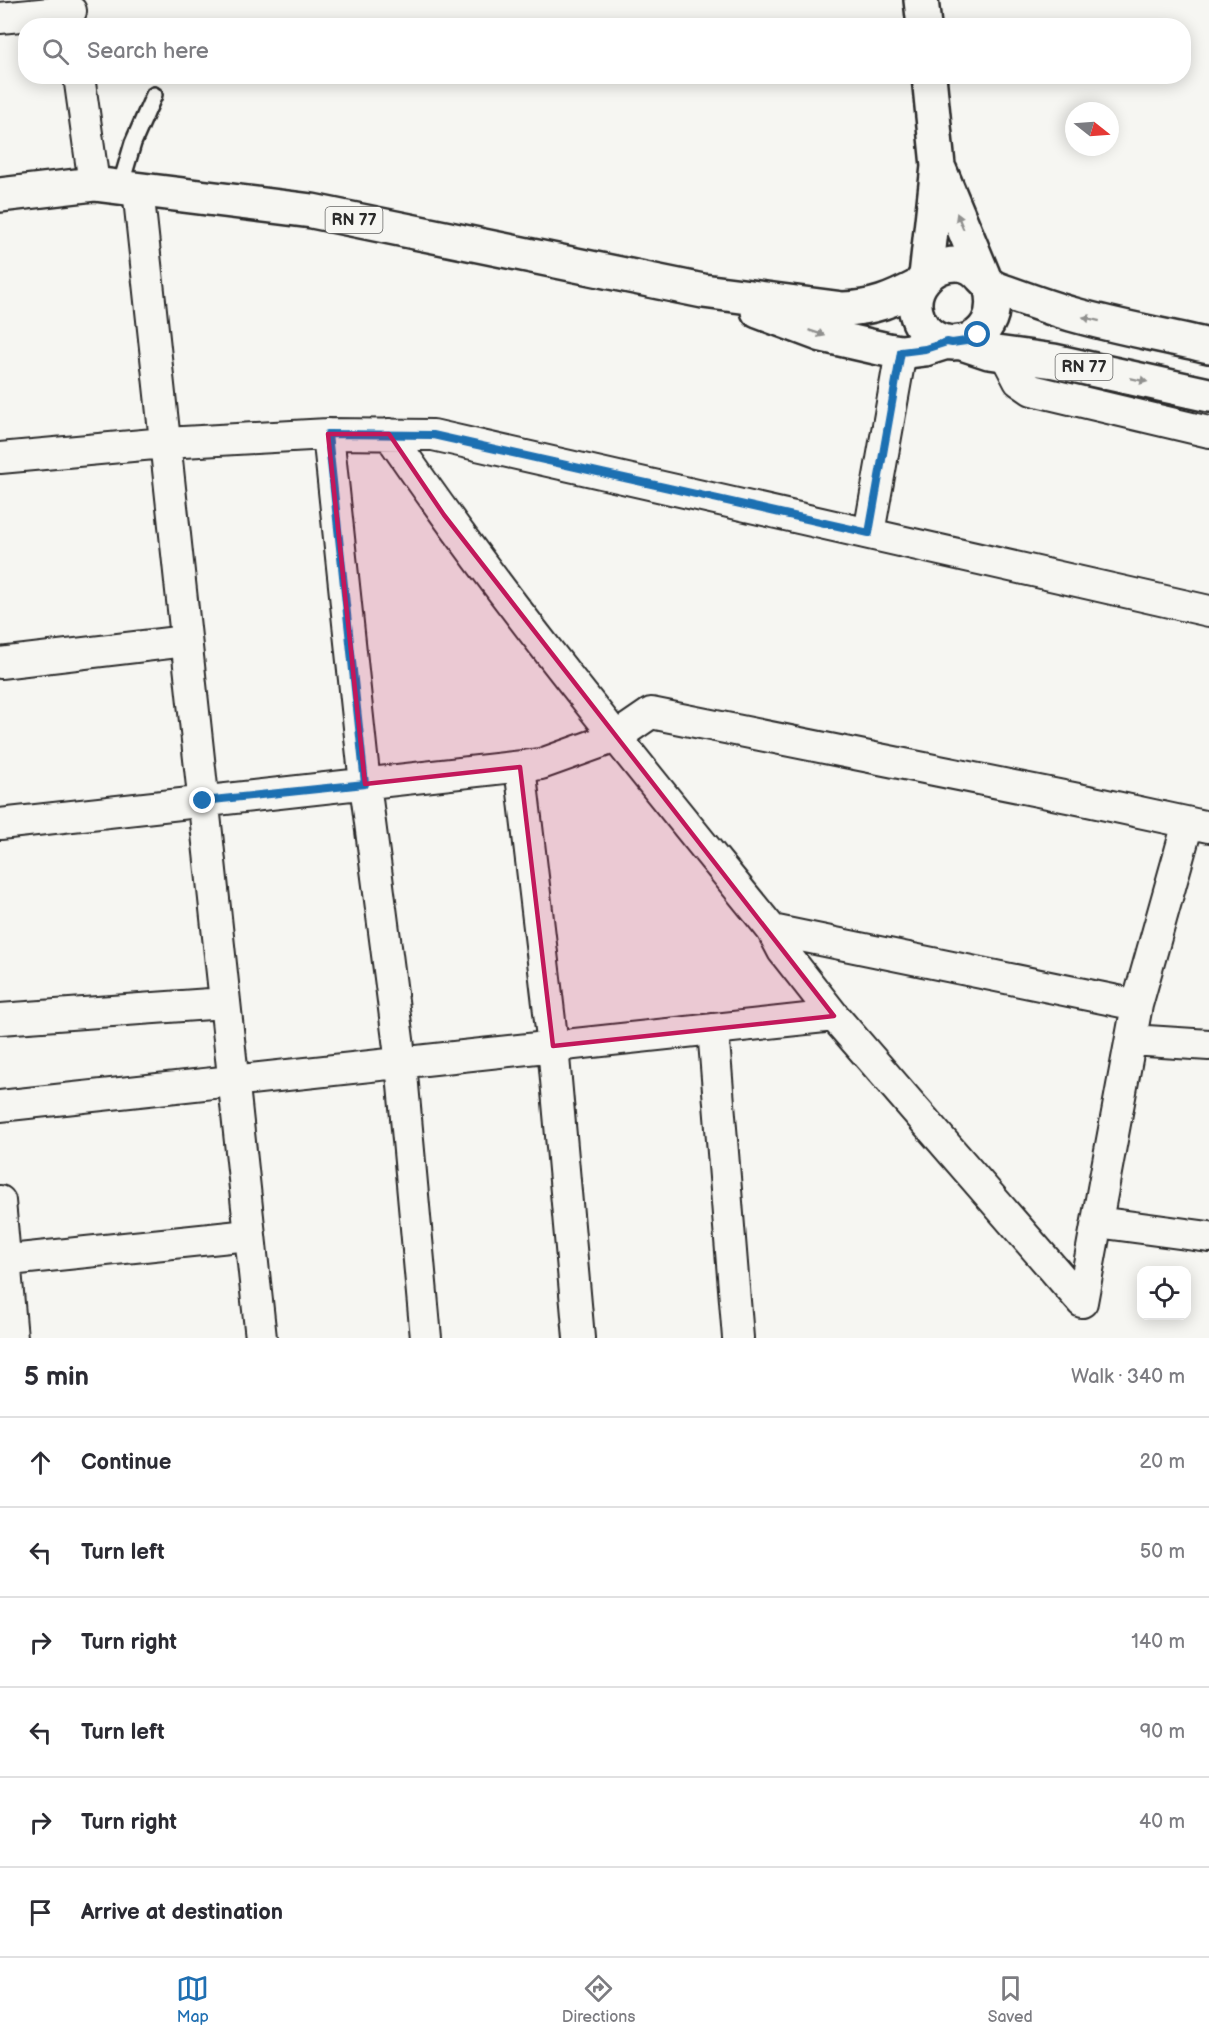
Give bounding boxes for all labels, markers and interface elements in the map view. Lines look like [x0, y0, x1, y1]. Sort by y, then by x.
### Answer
search box [18, 18, 1191, 84]
icon: search [39, 35, 72, 68]
text: Search here [87, 38, 209, 65]
north arrow [1065, 102, 1119, 156]
road number: RN 77 [326, 207, 382, 233]
one-way arrow [955, 212, 964, 230]
one-way arrow [1081, 313, 1100, 323]
route start [964, 321, 990, 347]
one-way arrow [808, 328, 826, 338]
road number: RN 77 [1056, 354, 1112, 380]
one-way arrow [1130, 375, 1149, 385]
route end [189, 787, 215, 813]
map controls [1137, 1266, 1191, 1320]
button: locate [1137, 1266, 1191, 1320]
text: 5 min [24, 1362, 89, 1393]
text: Walk · 340 m [1071, 1365, 1185, 1389]
icon: ahead [24, 1446, 57, 1479]
text: Continue [81, 1449, 171, 1476]
text: 20 m [1140, 1450, 1185, 1474]
icon: left [24, 1536, 57, 1569]
text: Turn left [81, 1539, 165, 1566]
text: 50 m [1140, 1540, 1185, 1564]
icon: right [24, 1626, 57, 1659]
text: Turn right [81, 1629, 177, 1656]
text: 140 m [1131, 1630, 1185, 1654]
icon: left [24, 1716, 57, 1749]
text: Turn left [81, 1719, 165, 1746]
text: 90 m [1140, 1720, 1185, 1744]
icon: right [24, 1806, 57, 1839]
text: Turn right [81, 1809, 177, 1836]
text: 40 m [1139, 1810, 1185, 1834]
icon: arrive [24, 1896, 57, 1929]
text: Arrive at destination [81, 1899, 283, 1926]
tab: Map [176, 1972, 209, 2027]
tab: Directions [562, 1972, 635, 2027]
tab: Saved [988, 1972, 1033, 2027]

